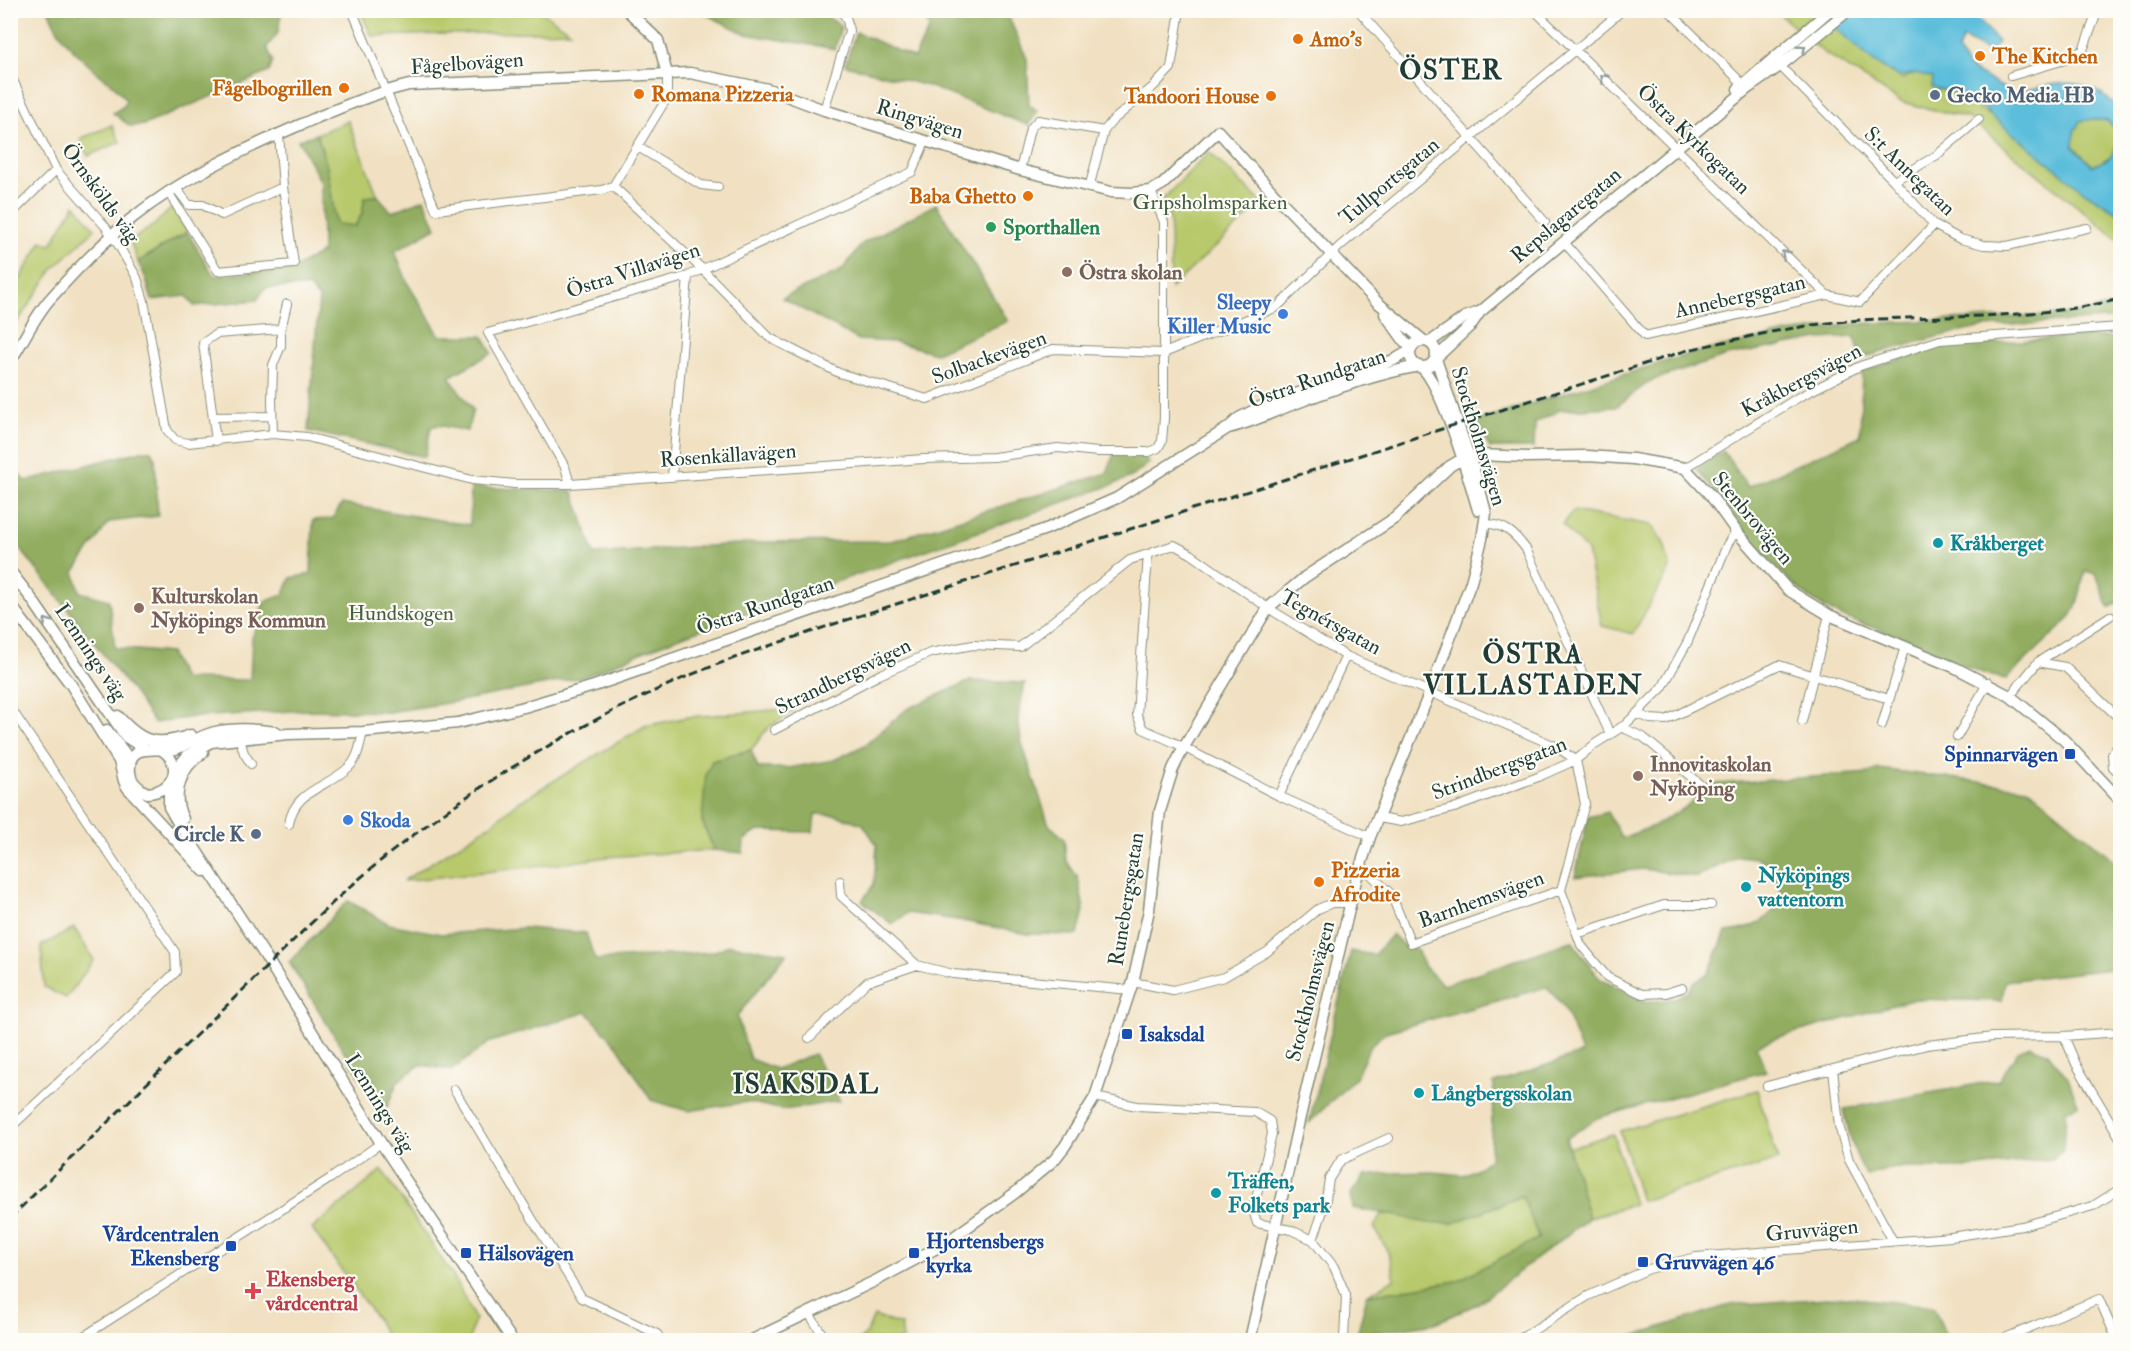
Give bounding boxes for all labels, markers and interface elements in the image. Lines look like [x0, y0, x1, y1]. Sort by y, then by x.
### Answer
place label: Amo's [1309, 26, 1362, 53]
marker: Amo's [1291, 32, 1305, 46]
place label: The Kitchen [1991, 43, 2098, 70]
street label: Fågelbovägen [410, 46, 525, 81]
one-way arrow [1795, 46, 1806, 57]
marker: The Kitchen [1973, 49, 1987, 63]
district label: ÖSTER [1399, 54, 1503, 87]
one-way arrow [1601, 74, 1612, 85]
place label: Fågelbogrillen [212, 75, 332, 102]
street label: Östra Kyrkogatan [1631, 78, 1756, 201]
marker: Fågelbogrillen [337, 81, 351, 95]
place label: Romana Pizzeria [651, 81, 795, 108]
place label: Gecko Media HB [1947, 82, 2095, 109]
place label: Tandoori House [1123, 83, 1259, 110]
marker: Romana Pizzeria [632, 87, 646, 101]
marker: Gecko Media HB [1928, 88, 1942, 102]
marker: Tandoori House [1264, 89, 1278, 103]
street label: Ringvägen [873, 93, 967, 146]
street label: S:t Annegatan [1858, 121, 1961, 222]
street label: Tullportsgatan [1334, 131, 1445, 231]
street label: Örnskölds väg [55, 138, 147, 249]
street label: Repslagaregatan [1505, 161, 1627, 269]
place label: Baba Ghetto [909, 183, 1016, 210]
marker: Baba Ghetto [1021, 189, 1035, 203]
park label: Gripsholmsparken [1133, 189, 1288, 216]
place label: Sporthallen [1003, 214, 1100, 241]
marker: Sporthallen [984, 220, 998, 234]
street label: Östra Villavägen [563, 236, 704, 305]
one-way arrow [1782, 250, 1793, 261]
place label: Östra skolan [1079, 259, 1183, 286]
marker: Östra skolan [1060, 265, 1074, 279]
street label: Annebergsgatan [1671, 268, 1808, 325]
place label: Sleepy Killer Music [1167, 289, 1272, 340]
marker: Sleepy Killer Music [1276, 307, 1290, 321]
street label: Solbackevägen [928, 324, 1051, 391]
street label: Kråkbergsvägen [1736, 337, 1866, 424]
street label: Östra Rundgatan [1245, 342, 1390, 415]
street label: Stockholmsvägen [1445, 363, 1513, 509]
street label: Rosenkällavägen [659, 437, 797, 474]
street label: Stenbrovägen [1706, 466, 1800, 571]
place label: Kråkberget [1950, 530, 2044, 557]
marker: Kråkberget [1931, 536, 1945, 550]
street label: Östra Rundgatan [693, 569, 838, 642]
place label: Kulturskolan Nyköpings Kommun [150, 583, 326, 634]
street label: Tegnérsgatan [1275, 583, 1386, 661]
street label: Lennings väg [48, 598, 133, 707]
park label: Hundskogen [348, 600, 454, 627]
marker: Kulturskolan Nyköpings Kommun [132, 601, 146, 615]
one-way arrow [44, 618, 55, 629]
street label: Strandbergsvägen [771, 632, 916, 721]
district label: ÖSTRA VILLASTADEN [1422, 638, 1643, 702]
street label: Strindbergsgatan [1428, 730, 1571, 807]
place label: Spinnarvägen [1944, 741, 2058, 768]
marker: Spinnarvägen [2063, 747, 2077, 761]
place label: Innovitaskolan Nyköping [1649, 751, 1772, 802]
marker: Innovitaskolan Nyköping [1631, 769, 1645, 783]
place label: Skoda [360, 807, 412, 834]
marker: Skoda [341, 813, 355, 827]
place label: Circle K [174, 821, 245, 848]
marker: Circle K [249, 827, 263, 841]
street label: Runebergsgatan [1103, 830, 1150, 968]
place label: Pizzeria Afrodite [1330, 857, 1401, 908]
place label: Nyköpings vattentorn [1757, 862, 1850, 913]
street label: Barnhemsvägen [1415, 864, 1548, 935]
marker: Pizzeria Afrodite [1312, 875, 1326, 889]
marker: Nyköpings vattentorn [1739, 880, 1753, 894]
street label: Stockholmsvägen [1280, 918, 1341, 1064]
place label: Isaksdal [1139, 1021, 1205, 1048]
marker: Isaksdal [1120, 1027, 1134, 1041]
street label: Lennings väg [338, 1049, 421, 1158]
district label: ISAKSDAL [732, 1068, 880, 1101]
place label: Långbergsskolan [1431, 1080, 1572, 1107]
marker: Långbergsskolan [1412, 1086, 1426, 1100]
place label: Träffen, Folkets park [1227, 1168, 1331, 1219]
marker: Träffen, Folkets park [1209, 1186, 1223, 1200]
street label: Gruvvägen [1765, 1213, 1860, 1248]
place label: Vårdcentralen Ekensberg [101, 1221, 220, 1272]
place label: Hjortensbergs kyrka [925, 1228, 1044, 1279]
marker: Vårdcentralen Ekensberg [224, 1239, 238, 1253]
place label: Hälsovägen [478, 1240, 574, 1267]
marker: Hälsovägen [459, 1246, 473, 1260]
marker: Hjortensbergs kyrka [907, 1246, 921, 1260]
place label: Gruvvägen 46 [1655, 1249, 1776, 1276]
marker: Gruvvägen 46 [1636, 1255, 1650, 1269]
place label: Ekensberg vårdcentral [265, 1266, 359, 1317]
marker: Ekensberg vårdcentral [244, 1282, 262, 1300]

